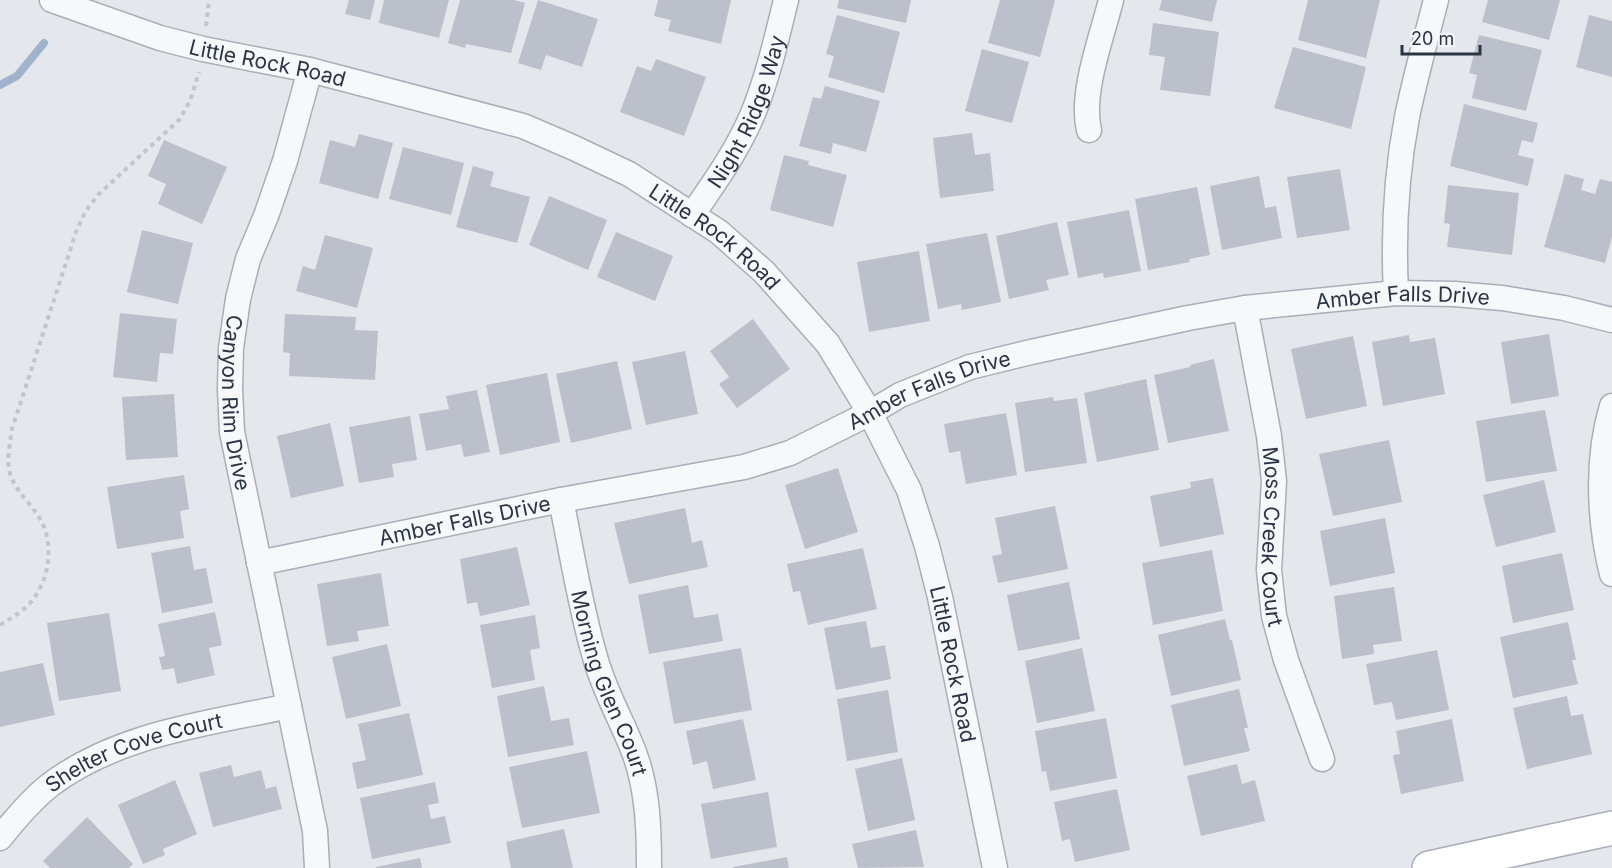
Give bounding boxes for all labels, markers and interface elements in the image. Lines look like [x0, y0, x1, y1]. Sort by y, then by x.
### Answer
scale bar [1402, 18, 1480, 56]
text: 20 m [1411, 28, 1454, 49]
street label: Night Ridge Way [702, 32, 789, 192]
street label: Little Rock Road [187, 34, 349, 91]
street label: Little Rock Road [645, 178, 786, 294]
street label: Amber Falls Drive [1314, 280, 1491, 313]
street label: Canyon Rim Drive [217, 313, 256, 493]
street label: Amber Falls Drive [843, 345, 1013, 435]
street label: Moss Creek Court [1256, 445, 1289, 629]
street label: Amber Falls Drive [376, 490, 553, 550]
street label: Little Rock Road [925, 583, 982, 745]
street label: Morning Glen Court [567, 588, 653, 778]
street label: Shelter Cove Court [40, 707, 224, 797]

